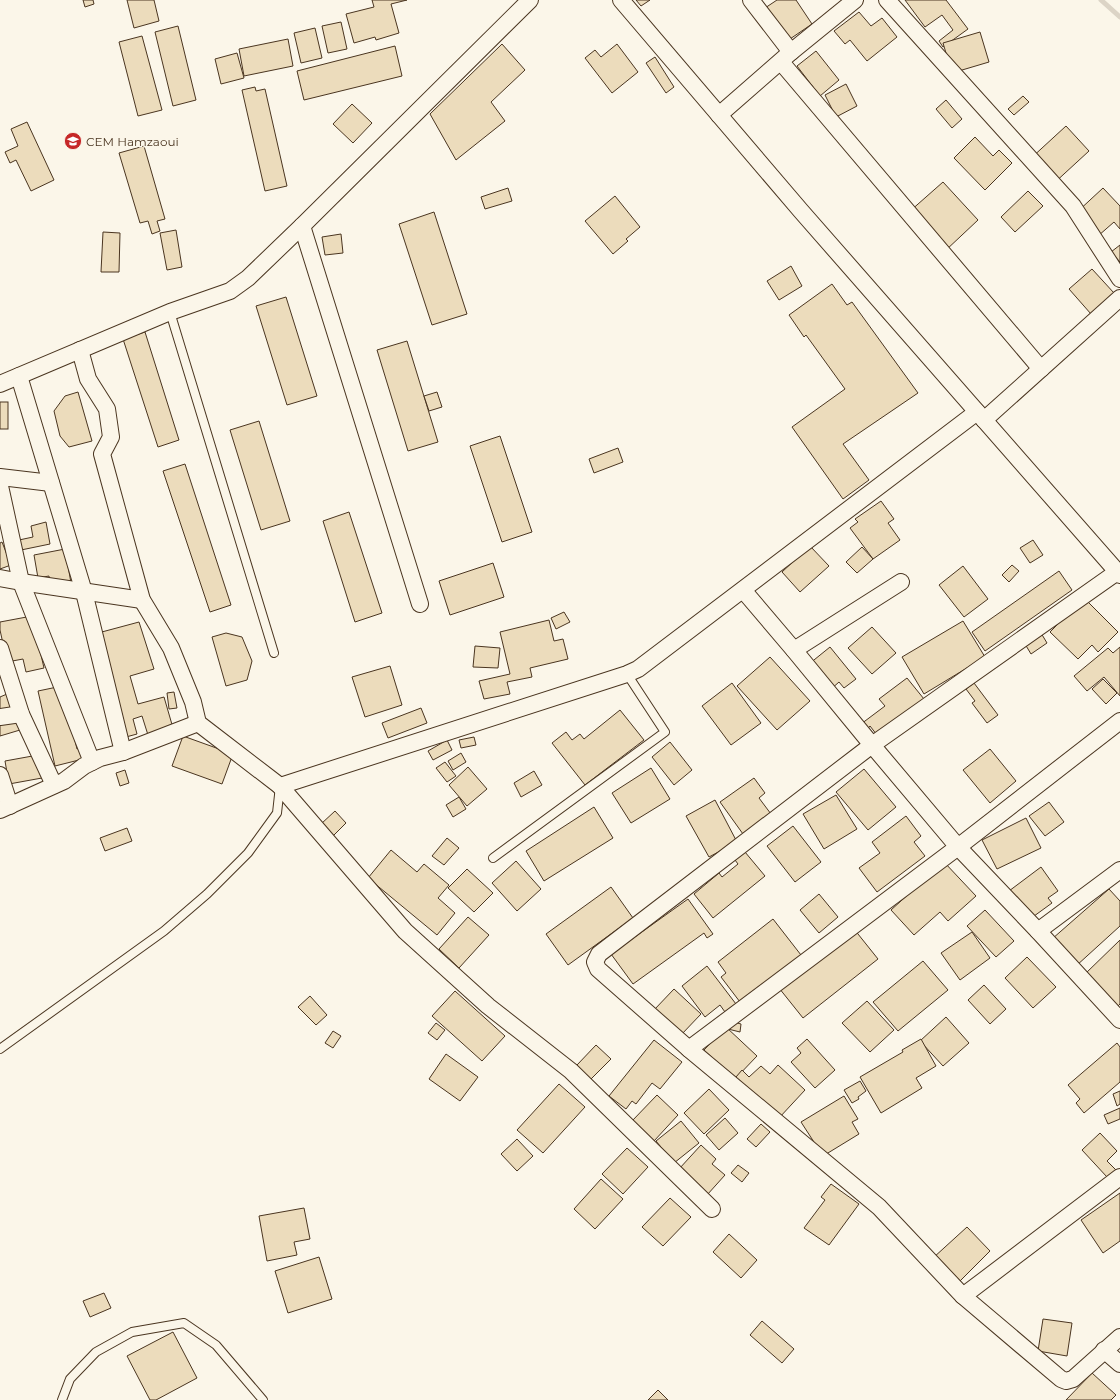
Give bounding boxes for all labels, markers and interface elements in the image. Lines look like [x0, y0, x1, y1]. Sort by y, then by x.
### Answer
school or university icon: CEM Hamzaoui [63, 131, 83, 151]
place label: CEM Hamzaoui [86, 134, 179, 149]

